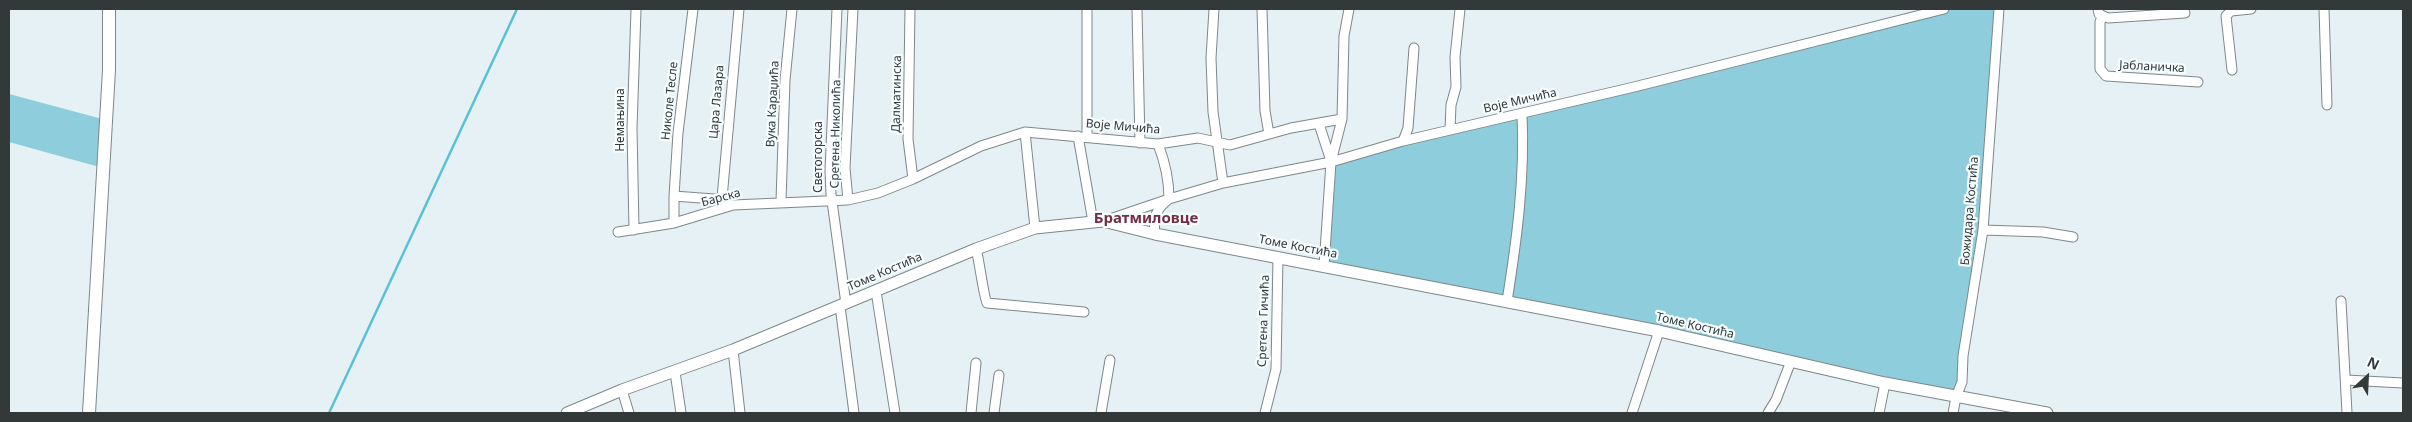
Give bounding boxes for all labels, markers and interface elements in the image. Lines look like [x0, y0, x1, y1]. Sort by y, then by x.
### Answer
street label: Далматинска [889, 55, 905, 133]
street label: Јабланичка [2119, 58, 2185, 76]
street label: Вука Караџића [764, 60, 782, 148]
street label: Николе Тесле [659, 61, 681, 141]
street label: Цара Лазара [707, 64, 727, 140]
street label: Сретена Николића [828, 79, 844, 189]
street label: Воје Мичића [1482, 86, 1558, 116]
street label: Немањина [614, 88, 628, 152]
street label: Воје Мичића [1085, 117, 1161, 137]
street label: Светогорска [812, 121, 826, 193]
street label: Божидара Костића [1958, 156, 1982, 266]
street label: Барска [700, 186, 742, 210]
district label: Братмиловце [1094, 210, 1198, 228]
street label: Томе Костића [1258, 232, 1338, 262]
street label: Томе Костића [846, 250, 924, 294]
street label: Сретена Гичића [1255, 275, 1273, 367]
street label: Томе Костића [1655, 310, 1735, 342]
north arrow [2342, 352, 2392, 402]
text: N [2364, 352, 2383, 374]

